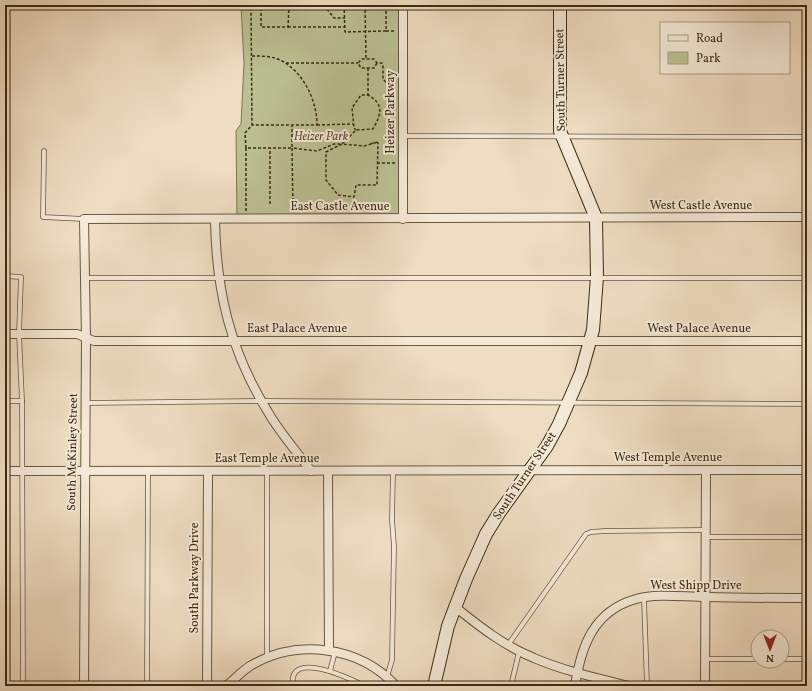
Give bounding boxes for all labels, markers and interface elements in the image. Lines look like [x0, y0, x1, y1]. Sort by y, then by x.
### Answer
legend [660, 22, 790, 74]
street label: South Turner Street [552, 28, 570, 132]
text: Road [696, 31, 723, 47]
text: Park [696, 51, 721, 67]
street label: Heizer Parkway [383, 70, 399, 154]
park label: Heizer Park [294, 129, 349, 145]
street label: West Castle Avenue [650, 198, 753, 214]
street label: East Castle Avenue [290, 199, 390, 215]
street label: East Palace Avenue [247, 321, 347, 337]
street label: West Palace Avenue [647, 321, 751, 337]
street label: South McKinley Street [64, 393, 82, 511]
street label: South Turner Street [490, 429, 560, 523]
street label: West Temple Avenue [614, 450, 722, 466]
street label: East Temple Avenue [215, 451, 320, 467]
street label: South Parkway Drive [187, 522, 203, 633]
street label: West Shipp Drive [650, 578, 742, 594]
north arrow [750, 629, 790, 669]
text: N [766, 650, 774, 665]

